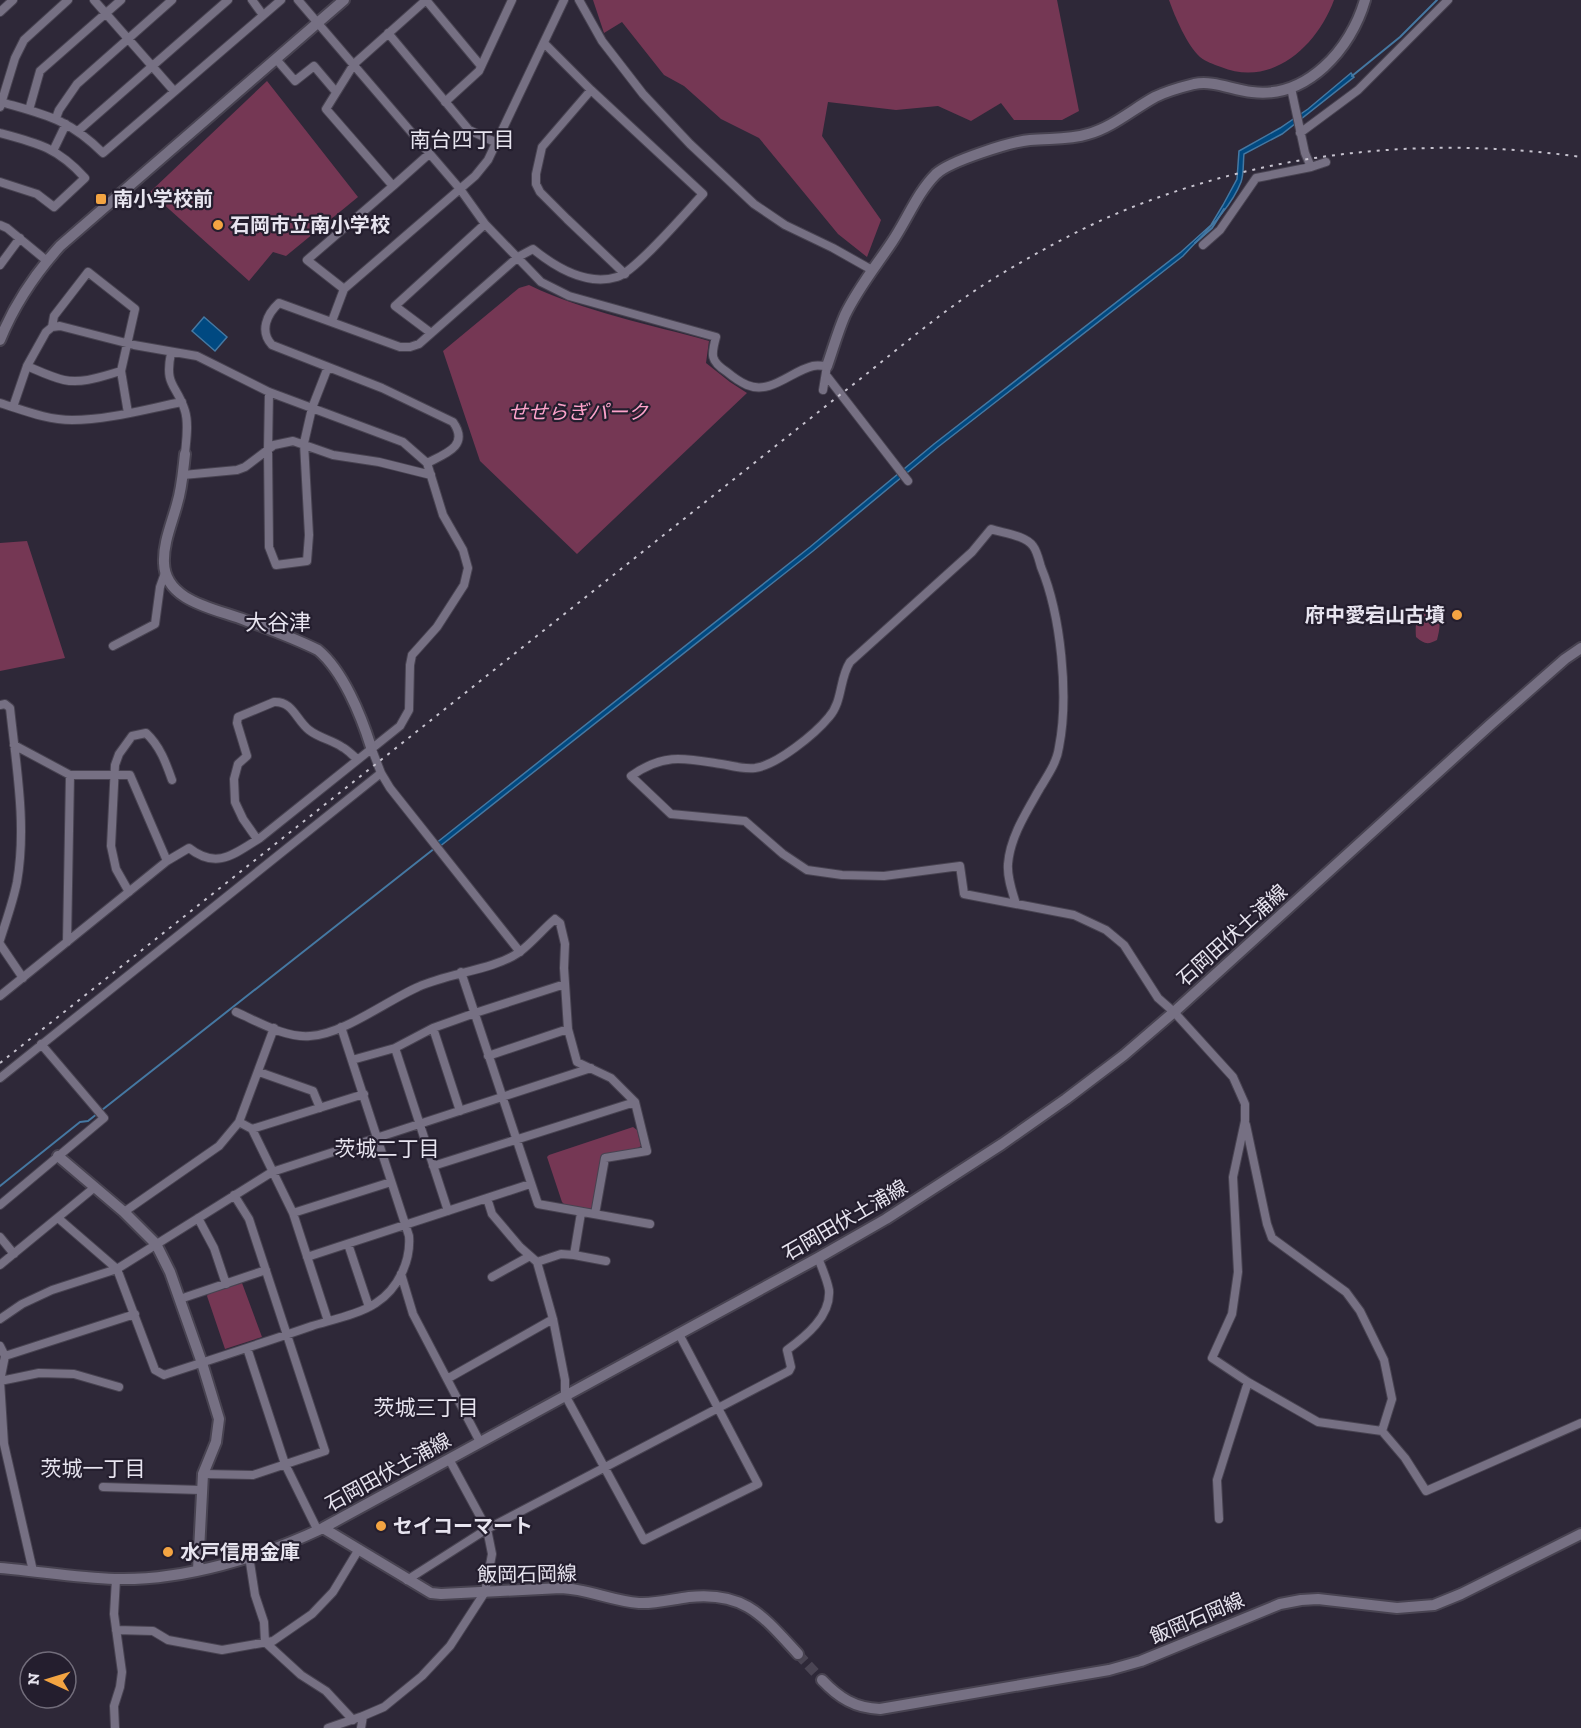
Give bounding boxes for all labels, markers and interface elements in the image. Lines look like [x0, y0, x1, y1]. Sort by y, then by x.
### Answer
district label: 南台四丁目 [410, 127, 515, 152]
place label: 南小学校前 [113, 187, 213, 211]
marker: 南小学校前 [94, 192, 108, 206]
place label: 石岡市立南小学校 [230, 213, 390, 237]
marker: 石岡市立南小学校 [211, 218, 225, 232]
park label: せせらぎパーク [508, 400, 649, 424]
place label: 府中愛宕山古墳 [1305, 603, 1445, 627]
marker: 府中愛宕山古墳 [1450, 608, 1464, 622]
district label: 大谷津 [245, 609, 311, 636]
street label: 石岡田伏土浦線 [1172, 879, 1292, 991]
district label: 茨城二丁目 [335, 1136, 440, 1161]
street label: 石岡田伏土浦線 [778, 1175, 912, 1265]
district label: 茨城三丁目 [374, 1395, 479, 1420]
street label: 石岡田伏土浦線 [321, 1428, 455, 1516]
district label: 茨城一丁目 [41, 1456, 146, 1481]
place label: セイコーマート [393, 1514, 533, 1538]
marker: セイコーマート [374, 1519, 388, 1533]
place label: 水戸信用金庫 [180, 1540, 300, 1564]
marker: 水戸信用金庫 [161, 1545, 175, 1559]
street label: 飯岡石岡線 [477, 1561, 577, 1587]
street label: 飯岡石岡線 [1146, 1587, 1248, 1649]
north arrow [18, 1650, 78, 1710]
text: N [24, 1672, 43, 1686]

